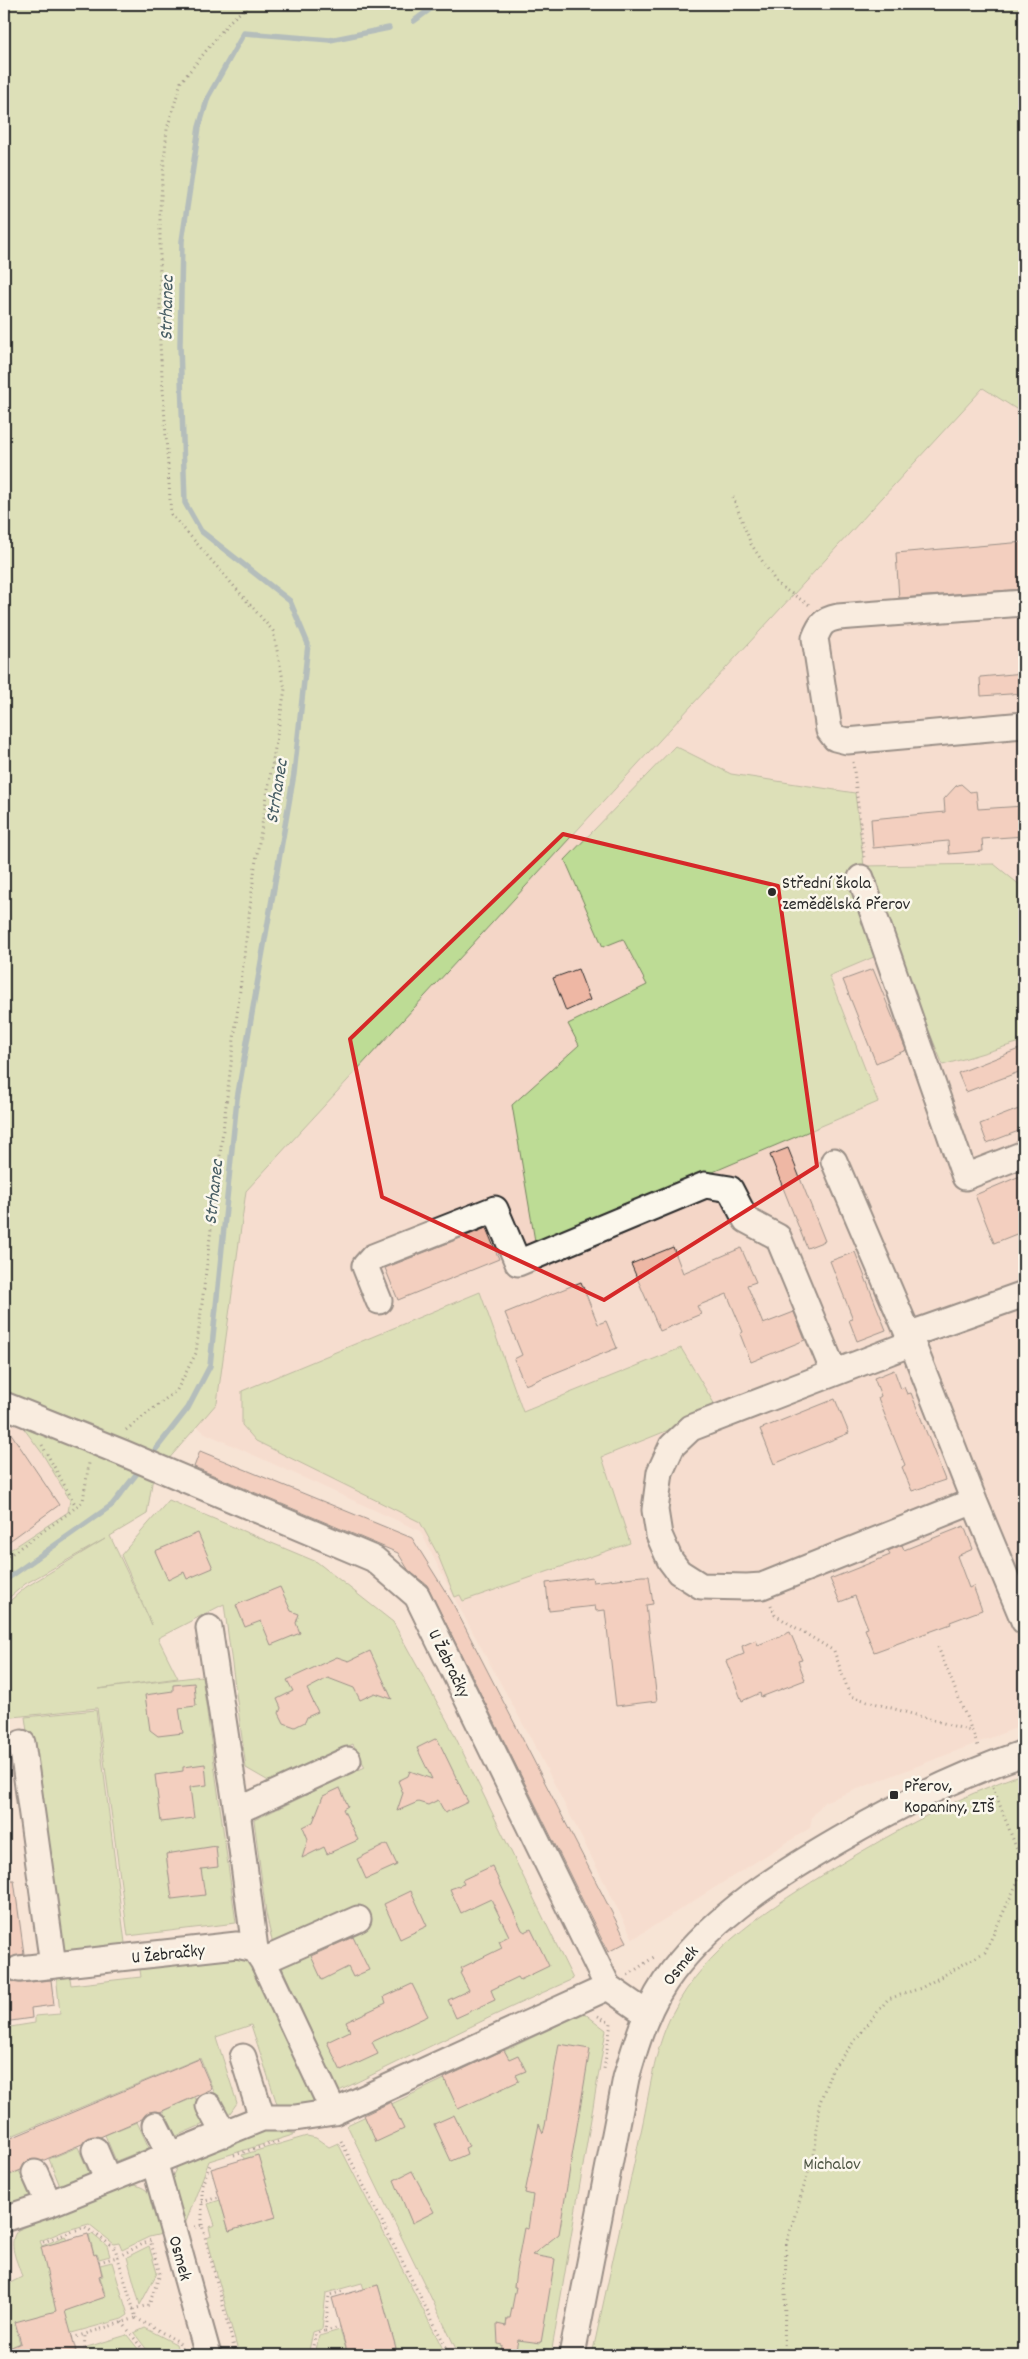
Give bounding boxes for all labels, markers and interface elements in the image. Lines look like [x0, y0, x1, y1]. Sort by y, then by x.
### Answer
water label: Strhanec [154, 274, 183, 341]
water label: Strhanec [260, 756, 297, 826]
place label: Střední škola zemědělská Přerov [782, 872, 911, 918]
marker: Střední škola zemědělská Přerov [766, 886, 778, 898]
water label: Strhanec [199, 1157, 232, 1226]
street label: U Žebračky [420, 1626, 475, 1703]
place label: Přerov, Kopaniny, ZTŠ [904, 1775, 994, 1821]
marker: Přerov, Kopaniny, ZTŠ [888, 1789, 900, 1801]
street label: U Žebračky [130, 1939, 207, 1972]
street label: Osmek [658, 1941, 706, 1992]
park label: Michalov [803, 2153, 861, 2178]
street label: Osmek [161, 2233, 197, 2284]

